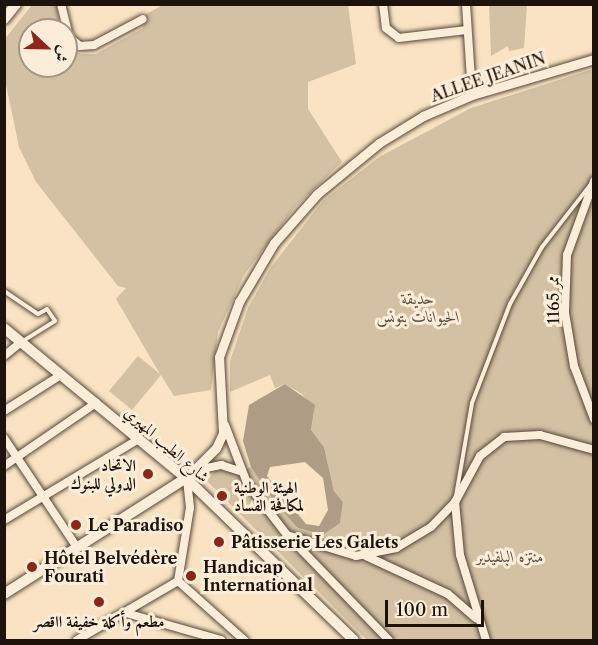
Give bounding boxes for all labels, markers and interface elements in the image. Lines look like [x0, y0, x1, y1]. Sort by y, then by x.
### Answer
north arrow [18, 18, 78, 78]
text: ش [51, 43, 75, 65]
street label: ALLEE JEANIN [428, 48, 548, 106]
street label: ممر 1165 [543, 276, 563, 324]
park label: حديقة الحيوانات بتونس [376, 288, 460, 326]
street label: شارع الطيب المهيري [121, 402, 213, 486]
place label: الاتحاد الدولي للبنوك [71, 455, 136, 493]
marker: الاتحاد الدولي للبنوك [141, 467, 155, 481]
place label: الهيئة الوطنية لمكافحة الفساد [234, 477, 304, 515]
marker: الهيئة الوطنية لمكافحة الفساد [215, 489, 229, 503]
place label: Le Paradiso [88, 515, 183, 535]
marker: Le Paradiso [69, 518, 83, 532]
place label: Pâtisserie Les Galets [231, 532, 398, 552]
marker: Pâtisserie Les Galets [212, 535, 226, 549]
park label: منتزه البلفيدير [476, 546, 544, 566]
place label: Hôtel Belvédère Fourati [44, 548, 177, 586]
place label: Handicap International [203, 557, 313, 595]
marker: Hôtel Belvédère Fourati [25, 560, 39, 574]
marker: Handicap International [184, 569, 198, 583]
scale bar [388, 588, 487, 626]
marker: مطعم وأكلة خفيفة ااقصر [92, 595, 106, 609]
text: 100 m [396, 599, 448, 621]
place label: مطعم وأكلة خفيفة ااقصر [34, 611, 164, 631]

